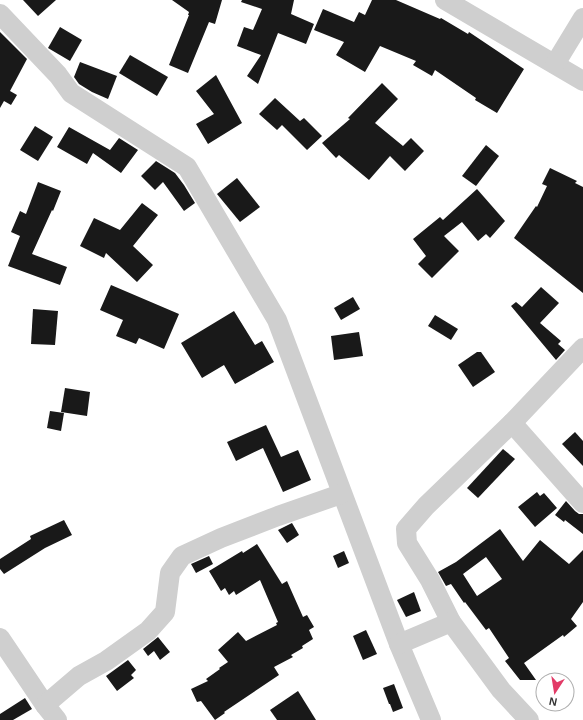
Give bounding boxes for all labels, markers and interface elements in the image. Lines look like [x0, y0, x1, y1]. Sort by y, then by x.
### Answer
north arrow [535, 672, 575, 712]
text: N [548, 695, 558, 708]

